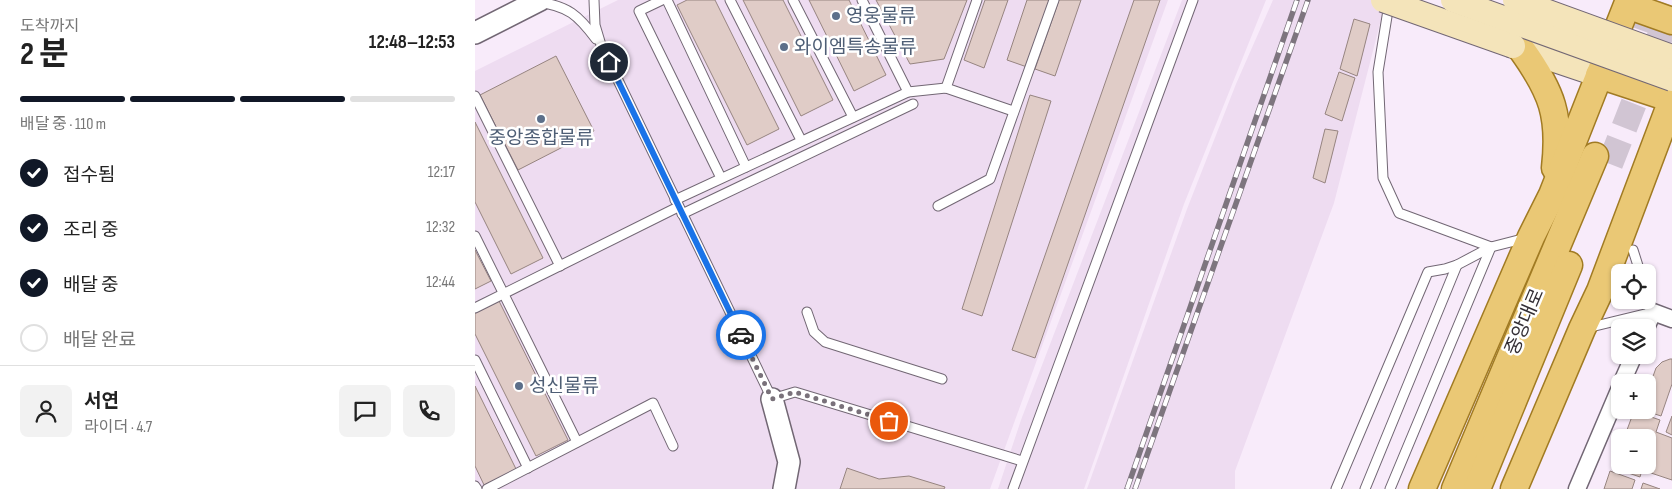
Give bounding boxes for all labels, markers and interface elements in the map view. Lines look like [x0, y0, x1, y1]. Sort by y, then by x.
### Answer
place label: 영웅물류 [846, 5, 916, 28]
marker: 영웅물류 [830, 10, 842, 22]
text: 도착까지 [20, 17, 79, 36]
text: 12:48–12:53 [369, 31, 455, 54]
text: 2 분 [20, 35, 68, 74]
place label: 와이엠특송물류 [794, 36, 916, 59]
pin [588, 41, 630, 83]
marker: 와이엠특송물류 [778, 41, 790, 53]
icon: home [595, 48, 623, 76]
marker: 중앙종합물류 [535, 113, 547, 125]
text: 배달 중 · 110 m [20, 115, 106, 134]
place label: 중앙종합물류 [489, 127, 593, 150]
icon: check [20, 159, 48, 187]
text: 12:17 [428, 163, 455, 182]
text: 접수됨 [63, 164, 115, 187]
icon: check [20, 214, 48, 242]
text: 12:32 [426, 218, 455, 237]
text: 조리 중 [63, 219, 118, 242]
map controls [1611, 264, 1656, 474]
button: locate [1611, 264, 1656, 309]
icon: check [20, 269, 48, 297]
text: 12:44 [426, 273, 455, 292]
text: 배달 중 [63, 274, 118, 297]
street label: 중앙대로 [1501, 285, 1549, 359]
courier [716, 310, 766, 360]
button: layers [1611, 319, 1656, 364]
icon: car [727, 321, 755, 349]
text: 배달 완료 [63, 329, 136, 352]
button: + [1611, 374, 1656, 419]
place label: 성신물류 [529, 375, 599, 398]
marker: 성신물류 [513, 380, 525, 392]
button: person [20, 385, 72, 437]
button: chat [339, 385, 391, 437]
button: phone [403, 385, 455, 437]
text: 서연 [84, 390, 119, 413]
pin [868, 400, 910, 442]
icon: bag [875, 407, 903, 435]
text: 라이더 · 4.7 [84, 418, 152, 437]
button: − [1611, 429, 1656, 474]

